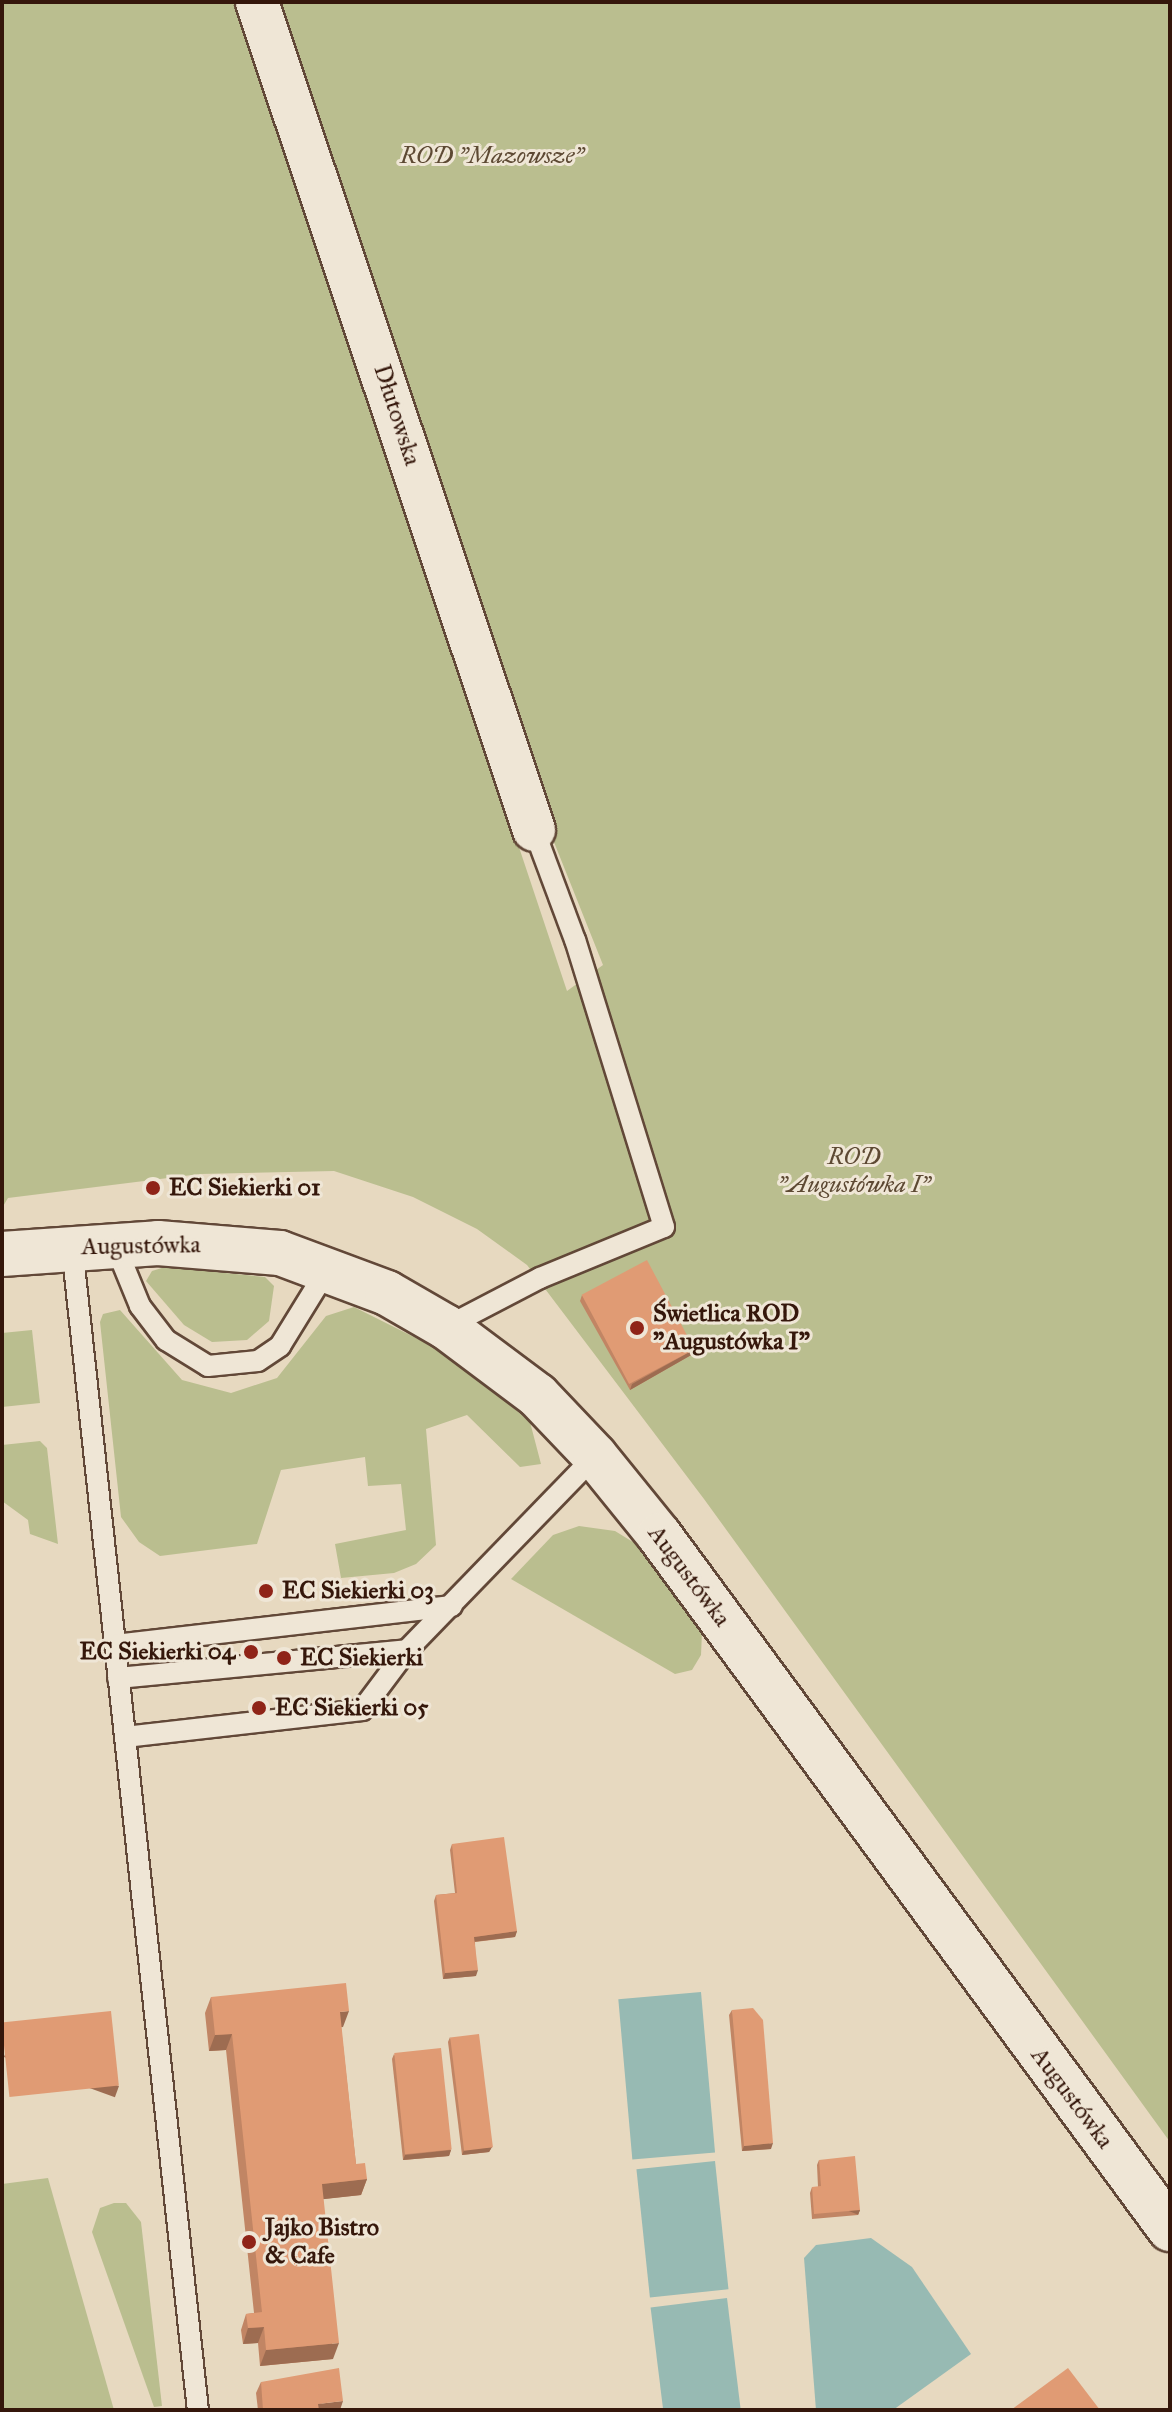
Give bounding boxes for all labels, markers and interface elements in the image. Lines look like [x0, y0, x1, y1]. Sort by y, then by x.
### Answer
park label: ROD "Mazowsze" [400, 142, 584, 170]
street label: Dłutowska [367, 361, 427, 469]
park label: ROD "Augustówka I" [778, 1143, 930, 1199]
place label: EC Siekierki 01 [169, 1174, 321, 1202]
marker: EC Siekierki 01 [144, 1179, 162, 1197]
street label: Augustówka [81, 1231, 201, 1261]
place label: Świetlica ROD "Augustówka I" [653, 1300, 810, 1356]
marker: Świetlica ROD "Augustówka I" [628, 1319, 646, 1337]
street label: Augustówka [642, 1520, 736, 1632]
place label: EC Siekierki 03 [282, 1577, 434, 1605]
marker: EC Siekierki 03 [257, 1582, 275, 1600]
place label: EC Siekierki 04 [79, 1638, 235, 1666]
marker: EC Siekierki 04 [242, 1643, 260, 1661]
place label: EC Siekierki [300, 1644, 423, 1672]
marker: EC Siekierki [275, 1649, 293, 1667]
place label: EC Siekierki 05 [275, 1694, 428, 1722]
marker: EC Siekierki 05 [250, 1699, 268, 1717]
street label: Augustówka [1025, 2042, 1119, 2154]
place label: Jajko Bistro & Cafe [265, 2214, 379, 2270]
marker: Jajko Bistro & Cafe [240, 2233, 258, 2251]

